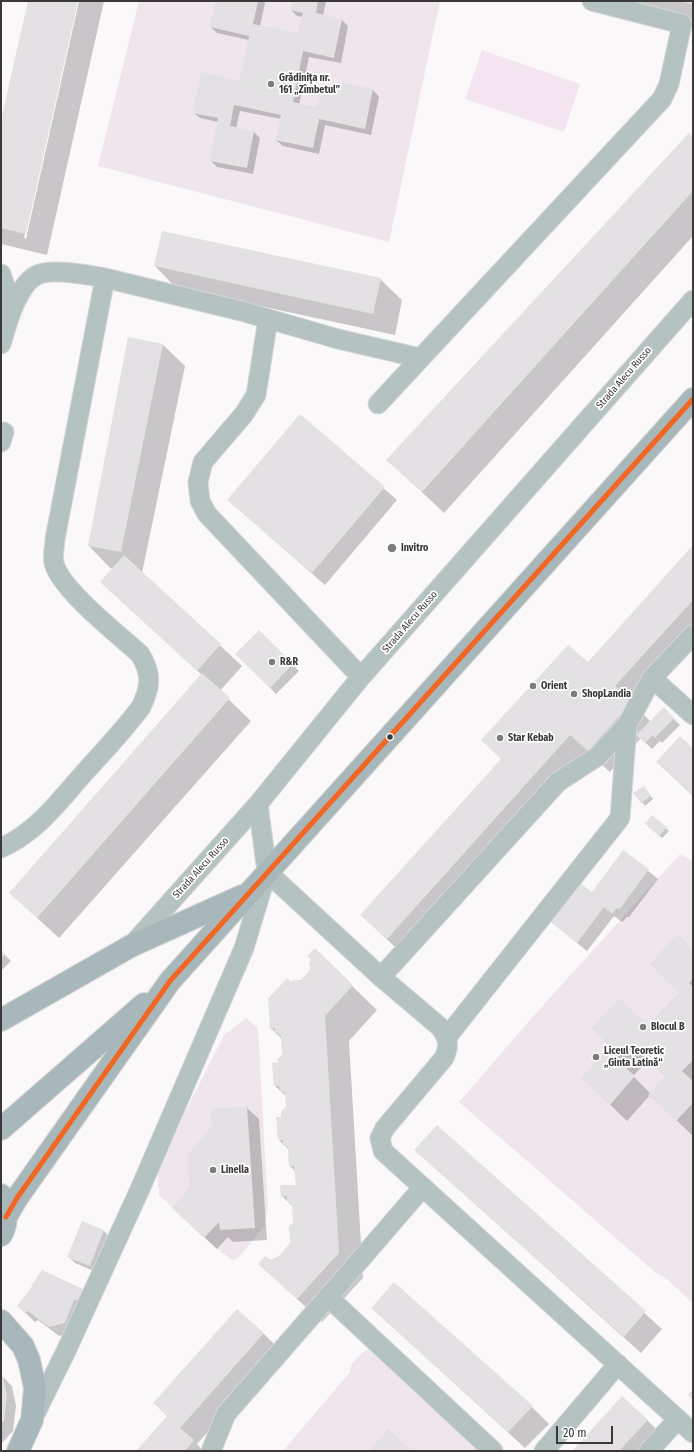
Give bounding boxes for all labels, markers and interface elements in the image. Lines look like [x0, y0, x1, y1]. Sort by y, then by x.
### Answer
place label: Grădinița nr. 161 „Zîmbetul” [279, 72, 340, 96]
marker: Grădinița nr. 161 „Zîmbetul” [266, 79, 276, 89]
street label: Strada Alecu Russo [594, 345, 654, 411]
marker: Invitro [386, 542, 398, 554]
place label: Invitro [401, 542, 428, 554]
street label: Strada Alecu Russo [380, 589, 440, 655]
place label: R&R [280, 656, 298, 668]
marker: R&R [267, 657, 277, 667]
place label: Orient [541, 680, 567, 692]
marker: Orient [528, 681, 538, 691]
place label: ShopLandia [582, 688, 631, 700]
marker: ShopLandia [569, 689, 579, 699]
unlabelled marker [385, 732, 395, 742]
place label: Star Kebab [508, 732, 554, 744]
marker: Star Kebab [495, 733, 505, 743]
street label: Strada Alecu Russo [170, 835, 232, 901]
place label: Blocul B [651, 1021, 684, 1033]
marker: Blocul B [638, 1022, 648, 1032]
place label: Liceul Teoretic „Ginta Latină“ [604, 1045, 664, 1068]
marker: Liceul Teoretic „Ginta Latină“ [591, 1052, 601, 1062]
place label: Linella [221, 1164, 249, 1176]
marker: Linella [208, 1165, 218, 1175]
scale bar [558, 1418, 615, 1444]
text: 20 m [563, 1426, 587, 1440]

